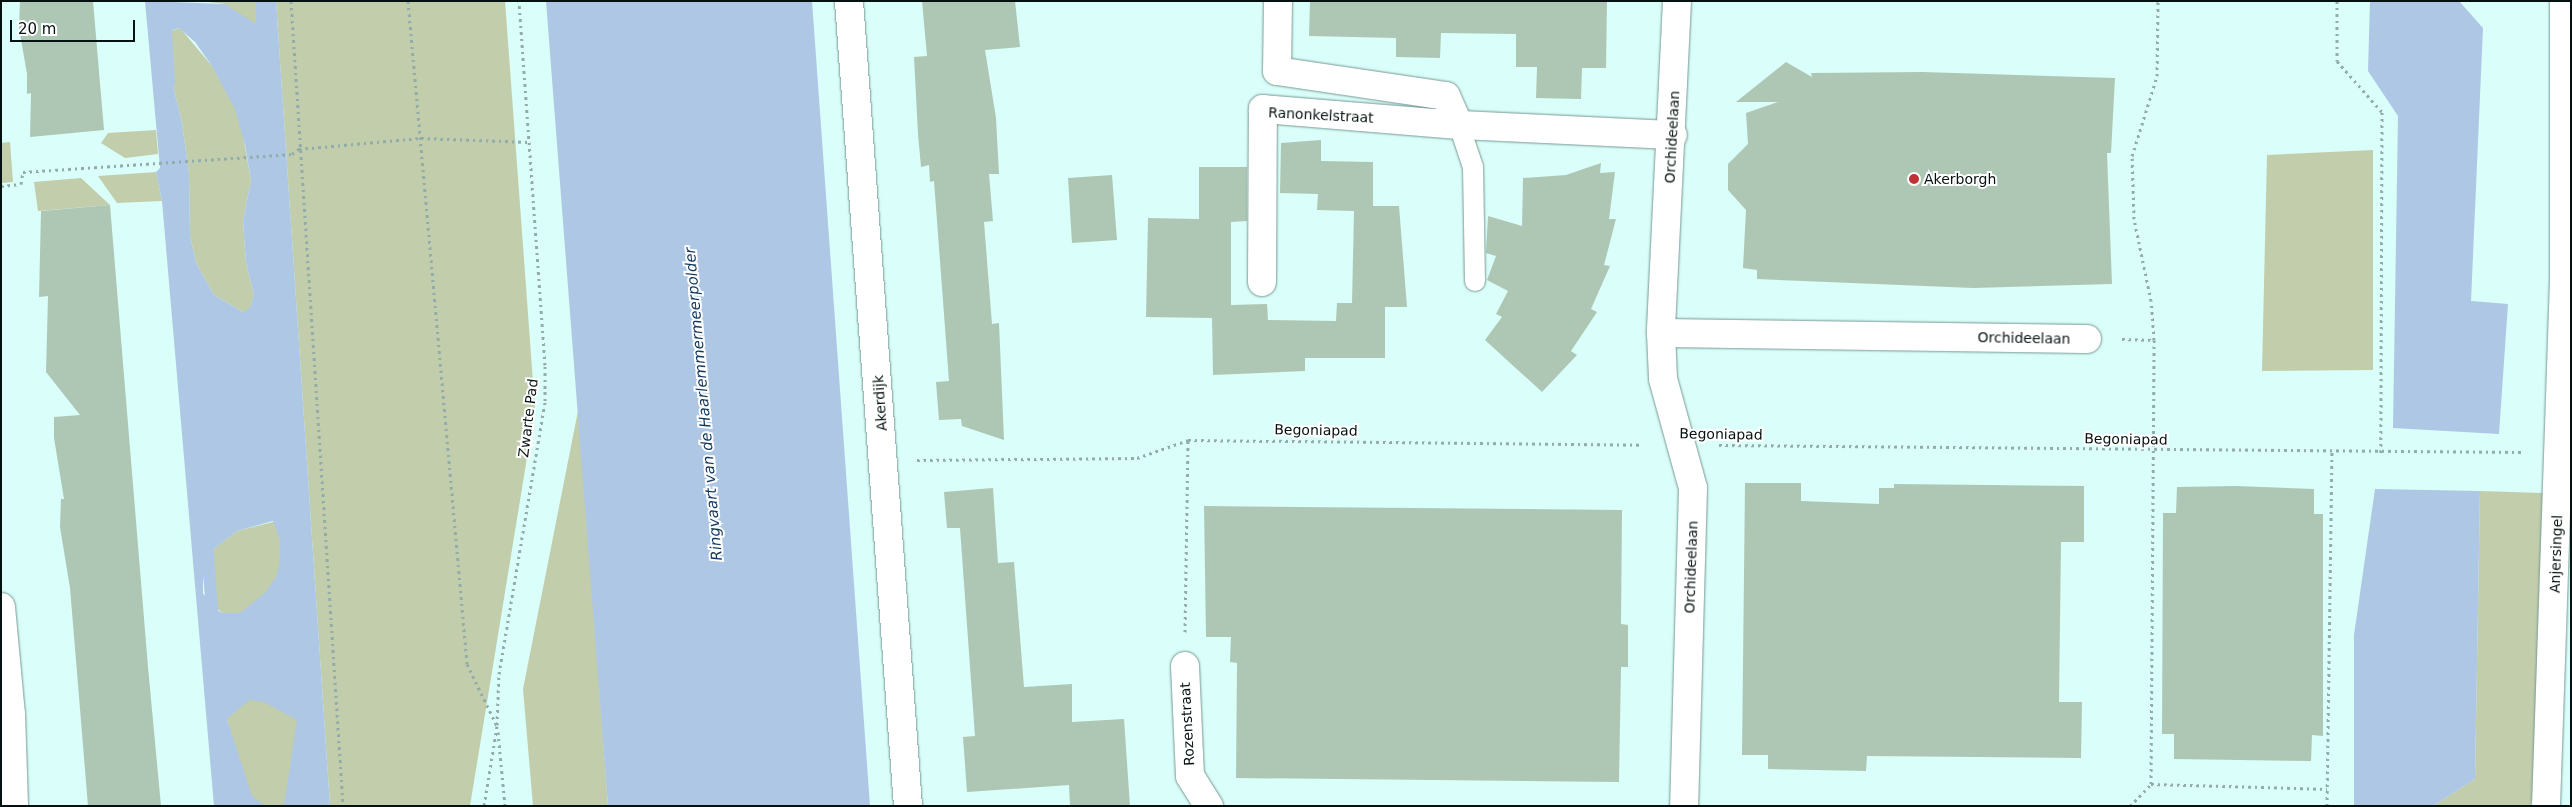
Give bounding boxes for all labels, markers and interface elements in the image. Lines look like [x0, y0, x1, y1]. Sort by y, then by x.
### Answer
scale bar [12, 10, 138, 42]
text: 20 m [18, 20, 56, 38]
street label: Orchideelaan [1661, 90, 1683, 184]
street label: Ranonkelstraat [1268, 104, 1374, 126]
place label: Akerborgh [1924, 171, 1996, 187]
marker: Akerborgh [1908, 173, 1920, 185]
water label: Ringvaart van de Haarlemmermeerpolder [681, 247, 727, 561]
street label: Orchideelaan [1977, 329, 2071, 347]
street label: Akerdijk [870, 374, 890, 432]
street label: Zwarte Pad [515, 378, 541, 458]
street label: Begoniapad [1274, 421, 1358, 439]
street label: Begoniapad [1679, 425, 1763, 443]
street label: Begoniapad [2084, 430, 2168, 448]
street label: Anjersingel [2546, 515, 2566, 593]
street label: Orchideelaan [1681, 520, 1701, 614]
street label: Rozenstraat [1176, 682, 1198, 766]

